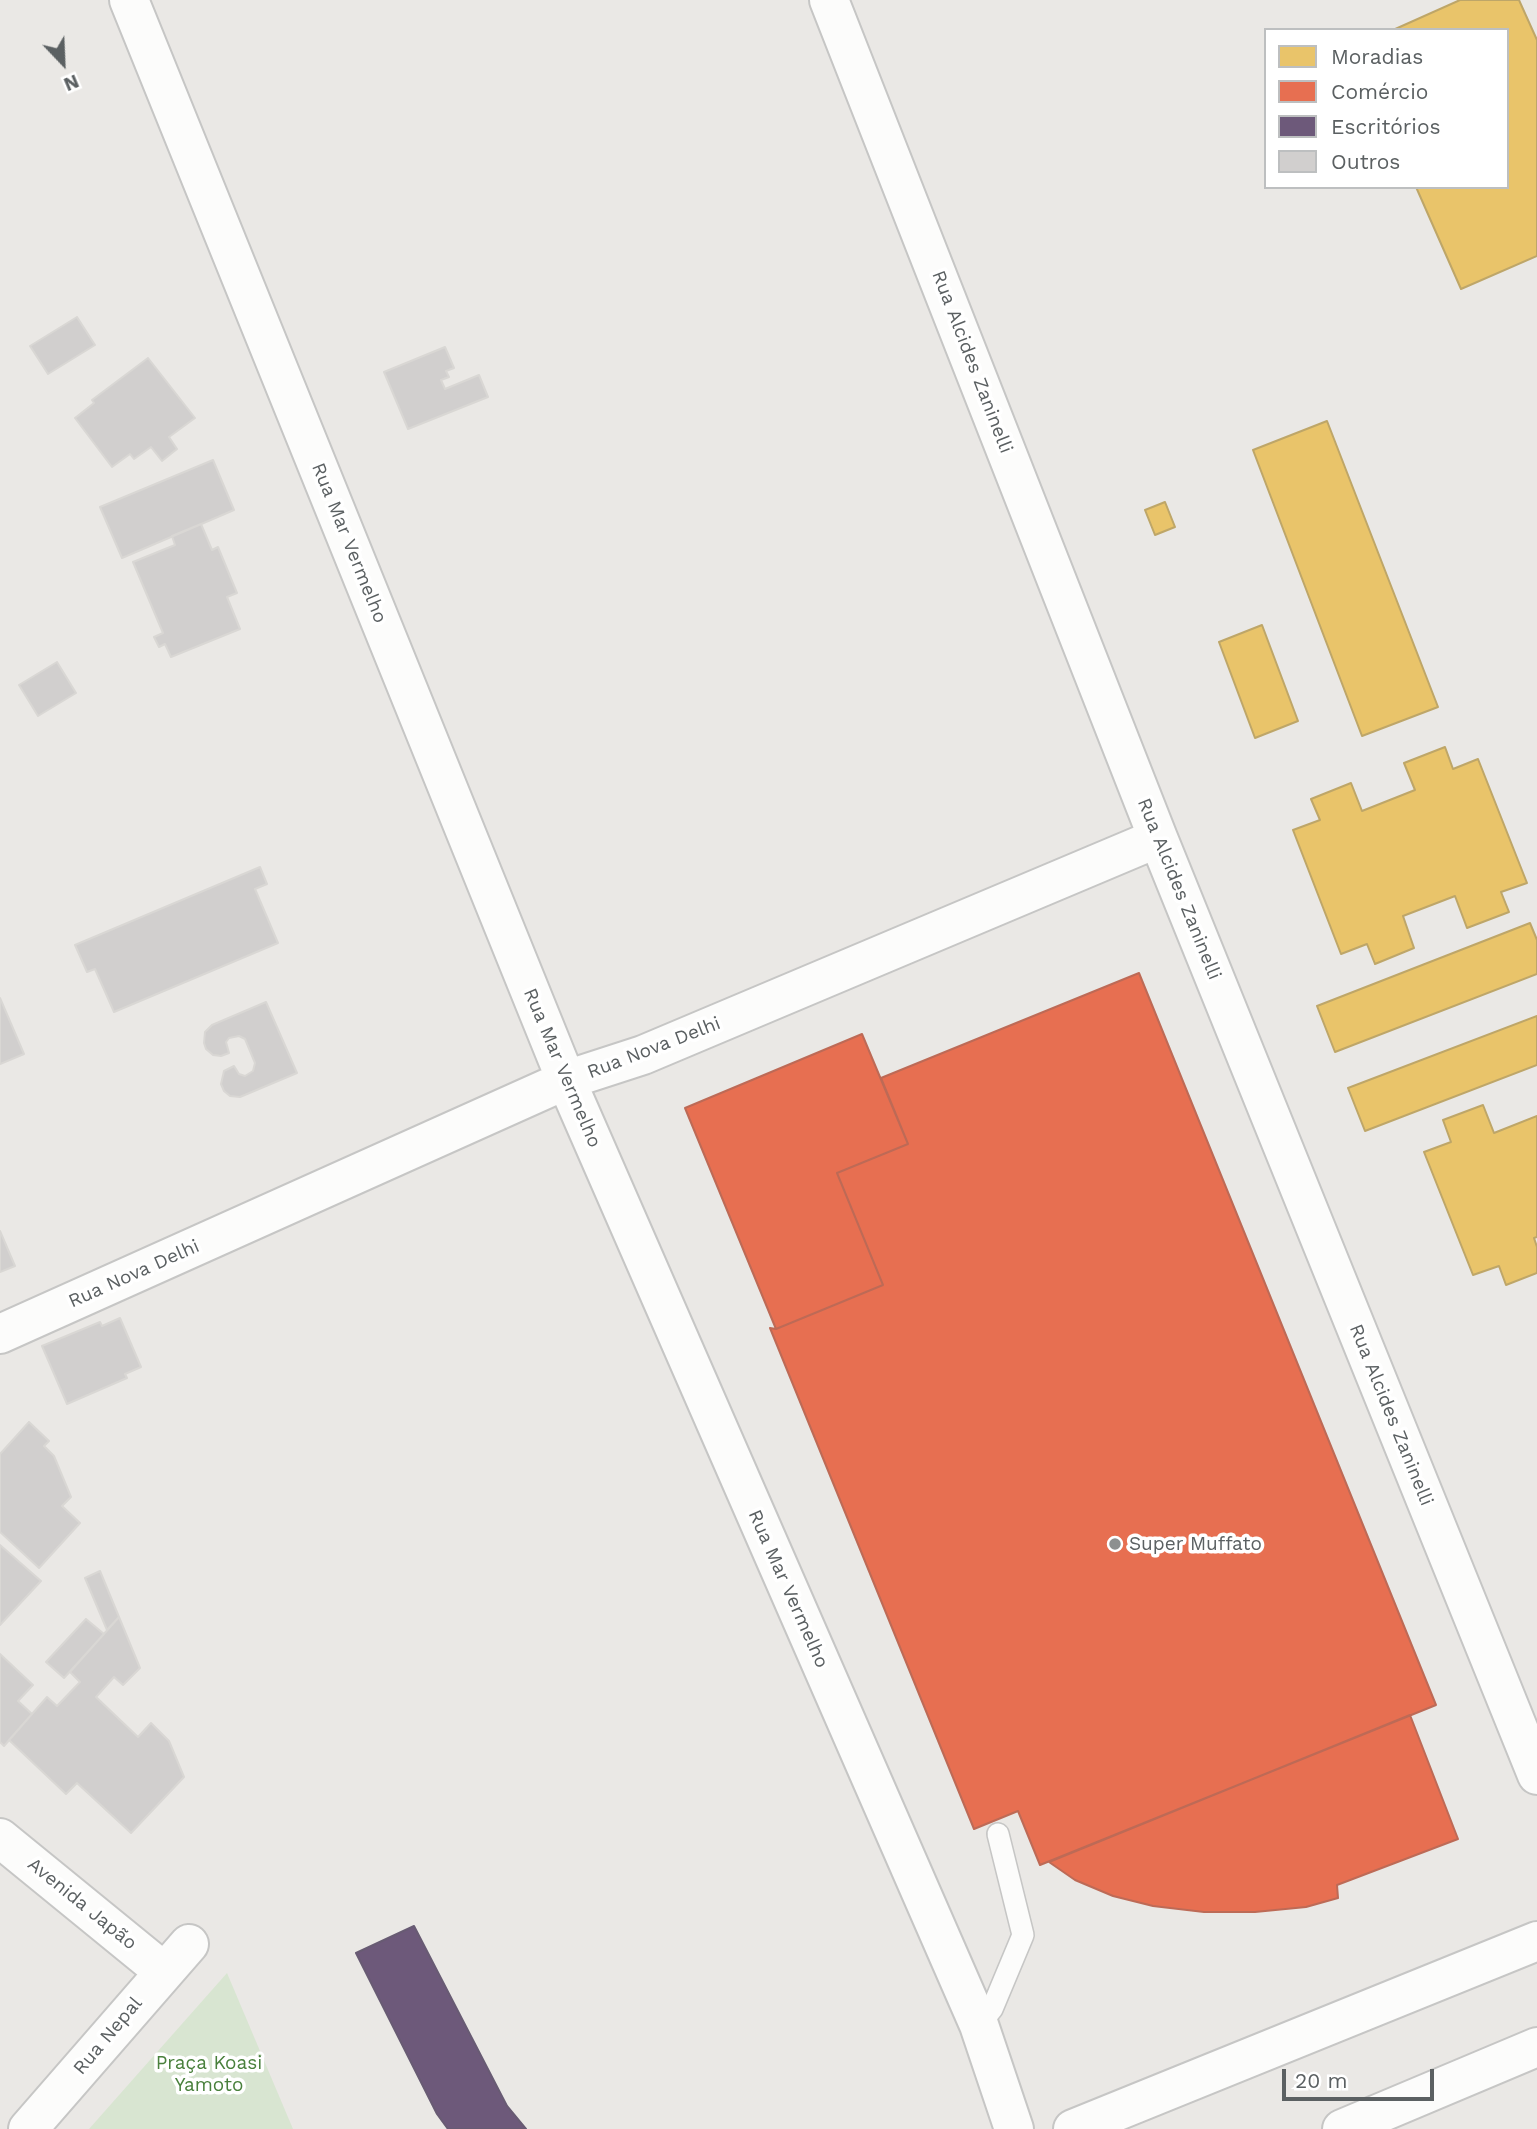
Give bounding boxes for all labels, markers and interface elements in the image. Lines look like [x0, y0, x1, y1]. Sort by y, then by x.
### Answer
north arrow [28, 28, 98, 98]
legend [1264, 28, 1509, 189]
text: Moradias [1331, 44, 1423, 69]
text: N [60, 69, 82, 96]
text: Comércio [1331, 79, 1428, 104]
text: Escritórios [1331, 114, 1441, 139]
text: Outros [1331, 149, 1400, 174]
street label: Rua Alcides Zaninelli [927, 267, 1017, 457]
street label: Rua Mar Vermelho [306, 460, 392, 626]
street label: Rua Alcides Zaninelli [1132, 795, 1226, 983]
street label: Rua Mar Vermelho [518, 985, 606, 1151]
street label: Rua Nova Delhi [584, 1012, 724, 1084]
street label: Rua Nova Delhi [65, 1235, 203, 1313]
street label: Rua Alcides Zaninelli [1344, 1321, 1438, 1509]
street label: Rua Mar Vermelho [743, 1506, 833, 1672]
place label: Super Muffato [1129, 1533, 1262, 1555]
marker: Super Muffato [1107, 1536, 1123, 1552]
street label: Avenida Japão [23, 1853, 141, 1955]
street label: Rua Nepal [69, 1992, 147, 2080]
park label: Praça Koasi Yamoto [156, 2052, 262, 2096]
scale bar [1285, 2056, 1437, 2100]
text: 20 m [1295, 2068, 1347, 2093]

